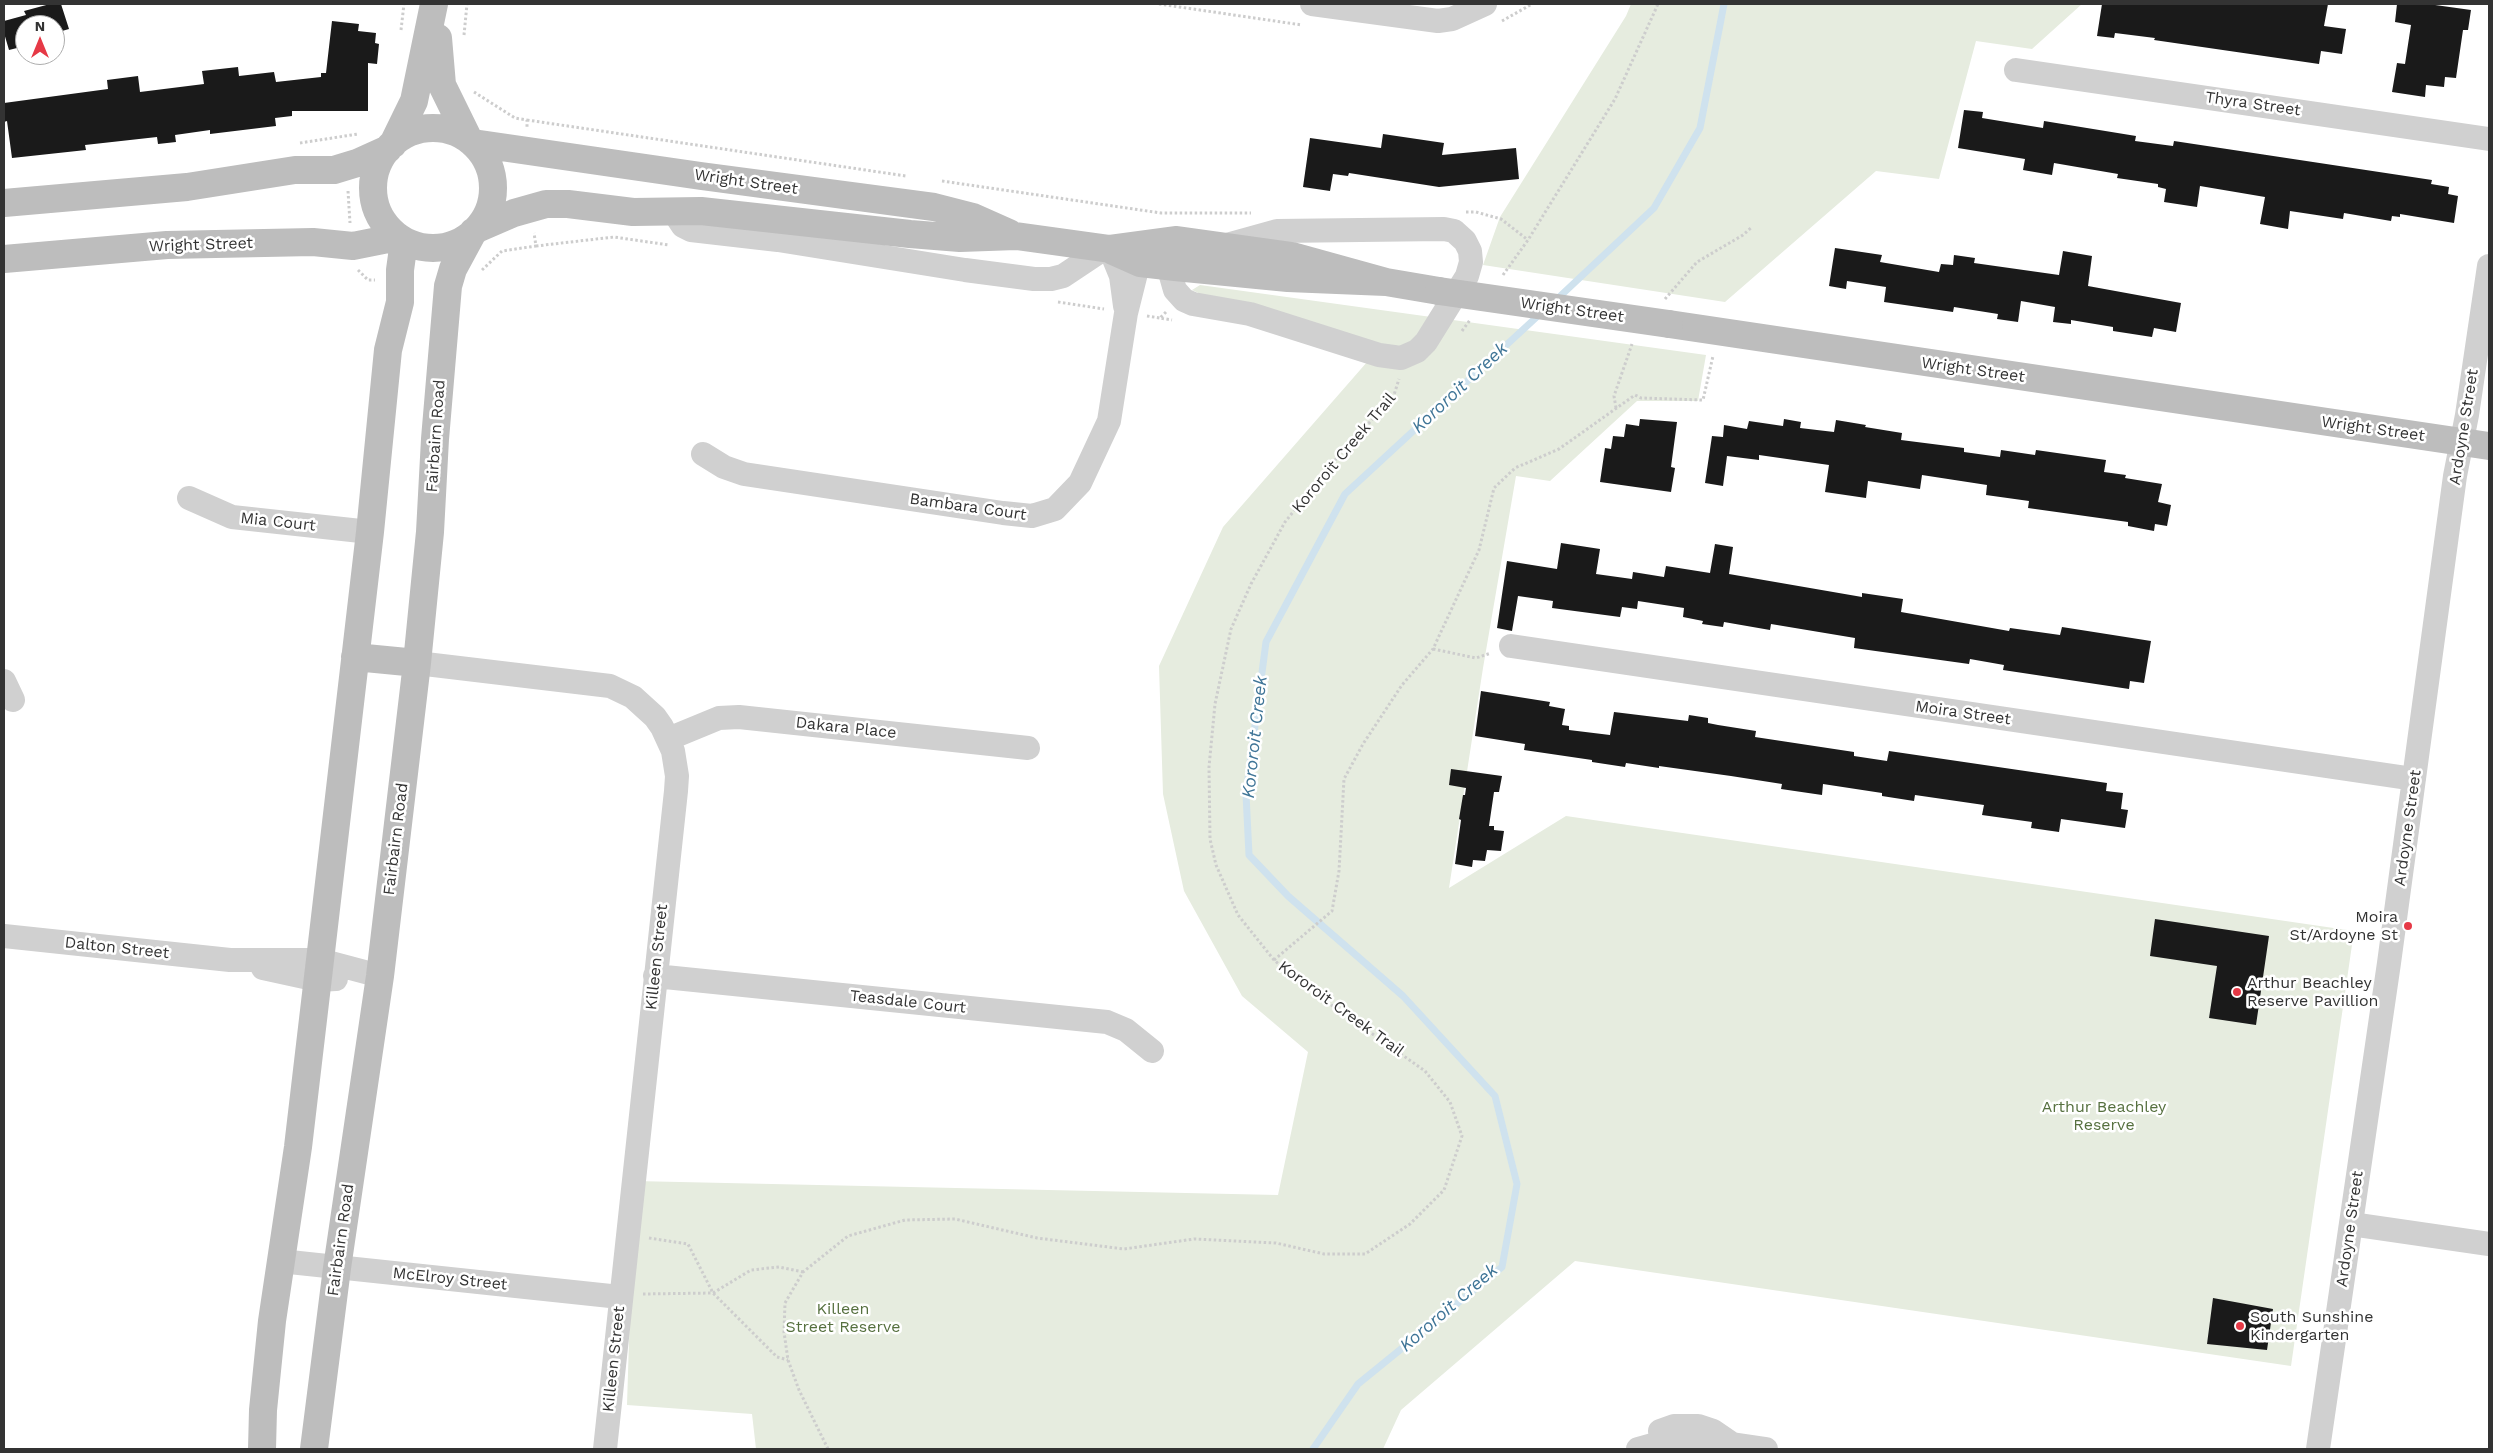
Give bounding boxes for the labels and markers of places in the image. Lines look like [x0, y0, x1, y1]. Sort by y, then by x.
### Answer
place label: Moira St/Ardoyne St [2290, 907, 2398, 945]
marker: Moira St/Ardoyne St [2402, 920, 2414, 932]
place label: Arthur Beachley Reserve Pavillion [2247, 973, 2378, 1011]
marker: Arthur Beachley Reserve Pavillion [2231, 986, 2243, 998]
place label: South Sunshine Kindergarten [2250, 1307, 2373, 1345]
marker: South Sunshine Kindergarten [2234, 1320, 2246, 1332]

